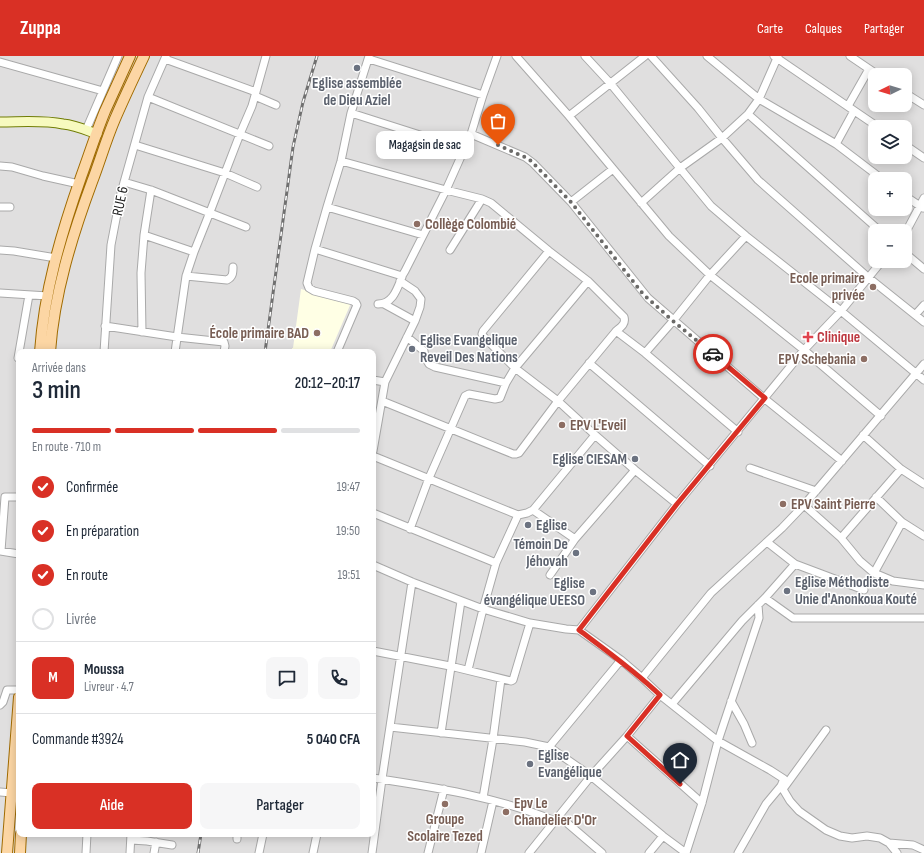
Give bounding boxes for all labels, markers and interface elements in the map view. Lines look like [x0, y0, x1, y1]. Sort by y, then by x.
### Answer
text: Zuppa [20, 17, 61, 40]
text: Carte [757, 20, 783, 37]
text: Calques [805, 20, 842, 37]
text: Partager [864, 20, 904, 37]
marker: Eglise assemblée de Dieu Aziel [352, 63, 362, 73]
north arrow [868, 68, 912, 112]
map controls [868, 68, 912, 268]
place label: Eglise assemblée de Dieu Aziel [312, 74, 402, 110]
pin [481, 104, 515, 145]
icon: bag [487, 110, 509, 132]
button: layers [868, 120, 912, 164]
callout: Magagsin de sac [376, 131, 474, 159]
text: Magagsin de sac [389, 137, 461, 153]
button: + [868, 172, 912, 216]
street label: RUE 6 [108, 185, 133, 217]
place label: Collège Colombié [425, 215, 516, 234]
marker: Collège Colombié [412, 219, 422, 229]
button: − [868, 224, 912, 268]
place label: Ecole primaire privée [790, 269, 865, 305]
marker: Ecole primaire privée [868, 282, 878, 292]
place label: École primaire BAD [209, 324, 309, 343]
marker: École primaire BAD [312, 328, 322, 338]
place label: Clinique [817, 328, 860, 347]
place label: Eglise Evangelique Reveil Des Nations [420, 331, 518, 367]
marker: Clinique [802, 331, 814, 343]
courier [693, 334, 733, 374]
icon: car [702, 343, 724, 365]
marker: Eglise Evangelique Reveil Des Nations [407, 344, 417, 354]
place label: EPV Schebania [778, 350, 856, 369]
marker: EPV Schebania [859, 354, 869, 364]
text: Arrivée dans [32, 360, 86, 376]
text: 20:12–20:17 [295, 374, 360, 393]
text: 3 min [32, 375, 81, 406]
place label: EPV L'Eveil [570, 416, 626, 435]
marker: EPV L'Eveil [557, 420, 567, 430]
text: En route · 710 m [32, 439, 101, 455]
place label: Eglise CIESAM [552, 450, 627, 469]
marker: Eglise CIESAM [630, 454, 640, 464]
icon: check [32, 476, 54, 498]
text: Confirmée [66, 478, 118, 497]
text: 19:47 [337, 479, 360, 495]
place label: EPV Saint Pierre [791, 495, 876, 514]
marker: EPV Saint Pierre [778, 499, 788, 509]
place label: Eglise [536, 516, 567, 535]
icon: check [32, 520, 54, 542]
marker: Eglise [523, 520, 533, 530]
text: En préparation [66, 522, 139, 541]
text: 19:50 [336, 523, 360, 539]
place label: Témoin De Jéhovah [513, 535, 568, 571]
marker: Témoin De Jéhovah [571, 548, 581, 558]
icon: check [32, 564, 54, 586]
text: En route [66, 566, 108, 585]
text: 19:51 [337, 567, 360, 583]
place label: Eglise Méthodiste Unie d'Anonkoua Kouté [795, 573, 917, 609]
place label: Eglise évangélique UEESO [484, 574, 585, 610]
marker: Eglise Méthodiste Unie d'Anonkoua Kouté [782, 586, 792, 596]
marker: Eglise évangélique UEESO [588, 587, 598, 597]
text: Livrée [66, 610, 96, 629]
button: chat [266, 657, 308, 699]
button: phone [318, 657, 360, 699]
text: Moussa [84, 660, 124, 679]
text: M [48, 668, 58, 687]
text: Livreur · 4.7 [84, 679, 134, 695]
text: Commande #3924 [32, 730, 124, 749]
text: 5 040 CFA [307, 730, 360, 749]
pin [663, 743, 697, 784]
place label: Eglise Evangélique [538, 746, 602, 782]
icon: home [669, 749, 691, 771]
marker: Eglise Evangélique [525, 759, 535, 769]
button: Aide [32, 783, 192, 829]
button: Partager [200, 783, 360, 829]
place label: Epv Le Chandelier D'Or [514, 794, 597, 830]
marker: Groupe Scolaire Tezed [440, 799, 450, 809]
marker: Epv Le Chandelier D'Or [501, 807, 511, 817]
place label: Groupe Scolaire Tezed [407, 810, 483, 846]

